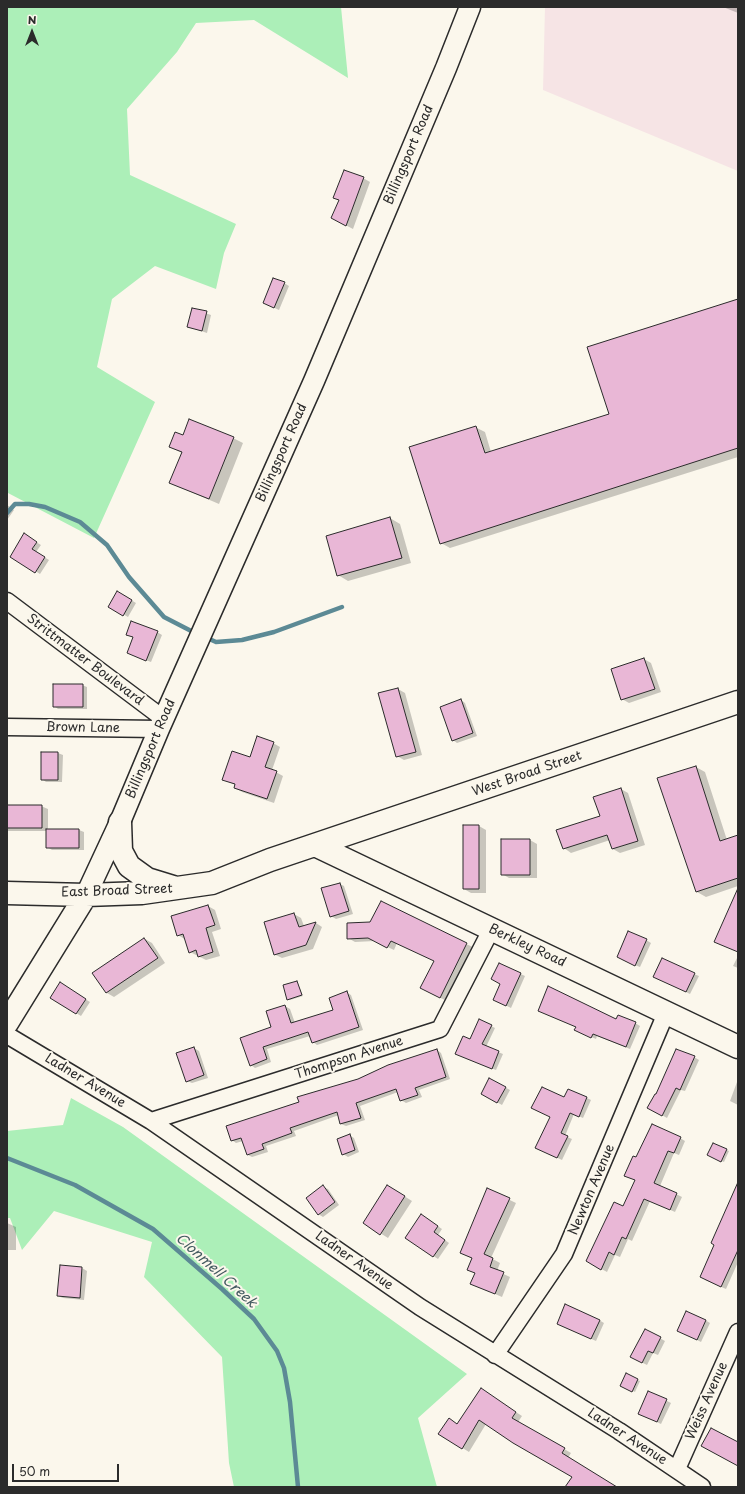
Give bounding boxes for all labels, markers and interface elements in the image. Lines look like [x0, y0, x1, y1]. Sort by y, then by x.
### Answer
text: N [28, 11, 36, 28]
north arrow [12, 12, 52, 52]
street label: Billingsport Road [381, 103, 437, 207]
street label: Billingsport Road [253, 401, 311, 505]
street label: Strittmatter Boulevard [24, 611, 146, 709]
street label: Billingsport Road [123, 697, 179, 801]
street label: Brown Lane [46, 720, 120, 736]
street label: West Broad Street [470, 748, 584, 800]
street label: East Broad Street [61, 881, 173, 901]
street label: Berkley Road [486, 921, 568, 971]
street label: Thompson Avenue [293, 1033, 405, 1083]
street label: Ladner Avenue [42, 1051, 128, 1111]
street label: Newton Avenue [566, 1142, 618, 1238]
street label: Ladner Avenue [312, 1228, 396, 1294]
water label: Clonmell Creek [172, 1230, 260, 1312]
street label: Weiss Avenue [683, 1360, 731, 1442]
street label: Ladner Avenue [584, 1406, 670, 1468]
scale bar [14, 1456, 121, 1482]
text: 50 m [19, 1462, 50, 1480]

